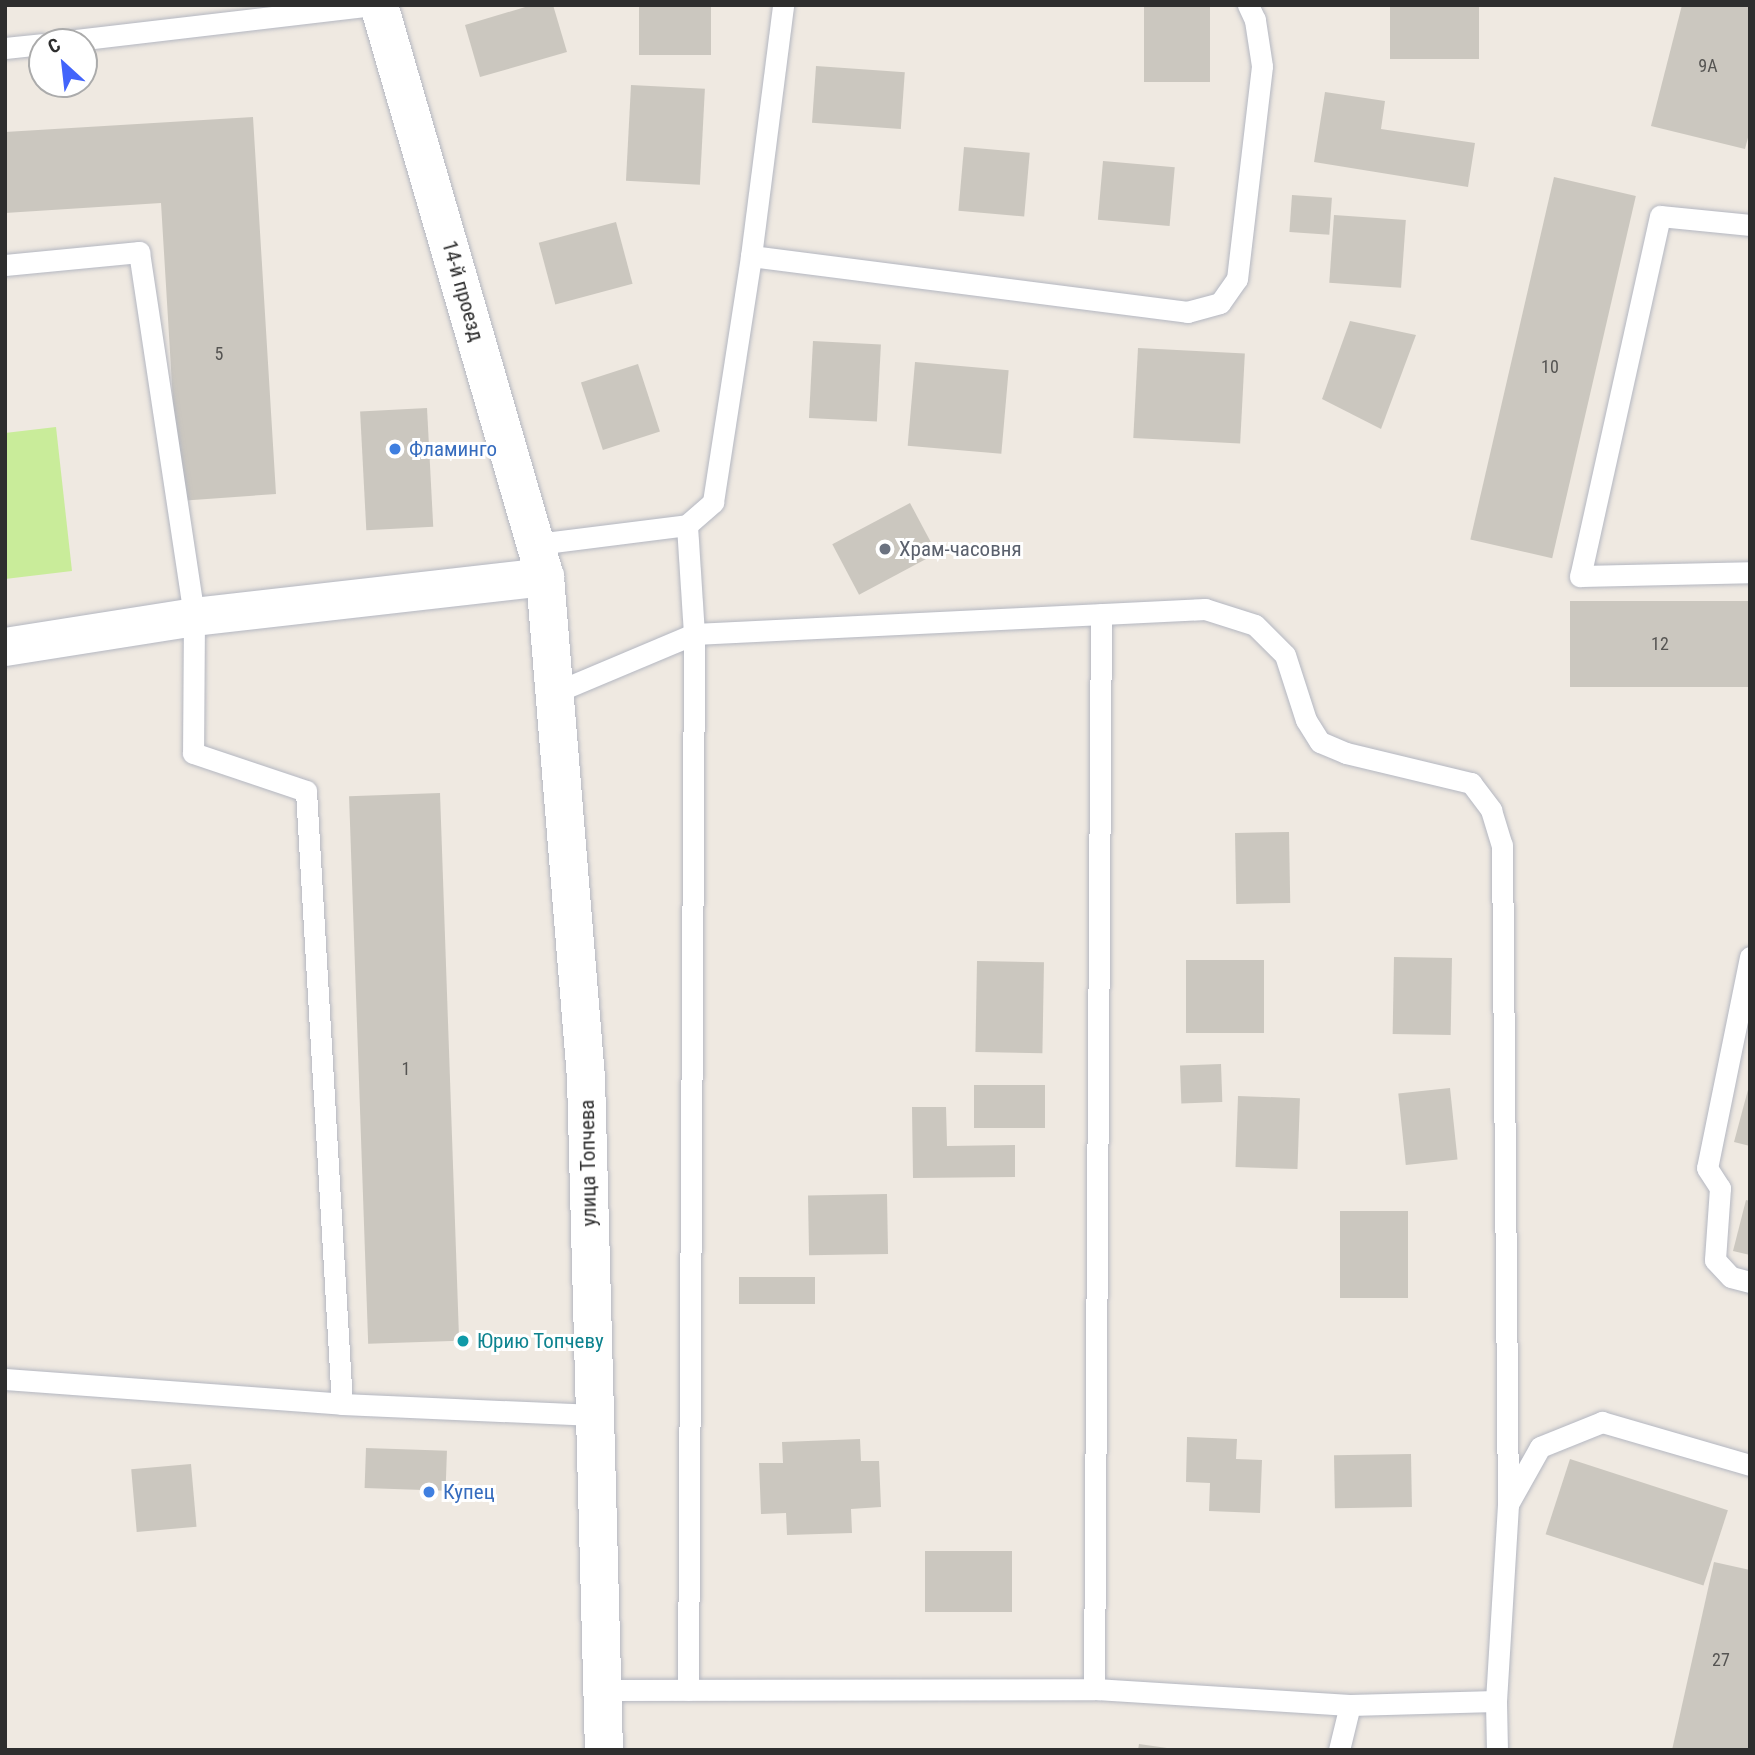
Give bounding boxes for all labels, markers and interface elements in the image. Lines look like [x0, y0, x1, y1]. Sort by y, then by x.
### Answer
north arrow [28, 28, 98, 98]
text: С [44, 33, 64, 58]
house number: 9А [1698, 55, 1718, 77]
street label: 14-й проезд [437, 238, 489, 344]
house number: 5 [215, 343, 223, 365]
house number: 10 [1541, 356, 1559, 378]
place label: Фламинго [409, 436, 497, 462]
marker: Фламинго [387, 441, 403, 457]
place label: Храм-часовня [899, 536, 1022, 562]
marker: Храм-часовня [877, 541, 893, 557]
house number: 12 [1651, 633, 1669, 655]
house number: 1 [402, 1058, 410, 1080]
street label: улица Топчева [574, 1099, 602, 1227]
place label: Юрию Топчеву [477, 1328, 604, 1354]
marker: Юрию Топчеву [455, 1333, 471, 1349]
place label: Купец [443, 1479, 495, 1505]
marker: Купец [421, 1484, 437, 1500]
house number: 27 [1712, 1649, 1730, 1671]

